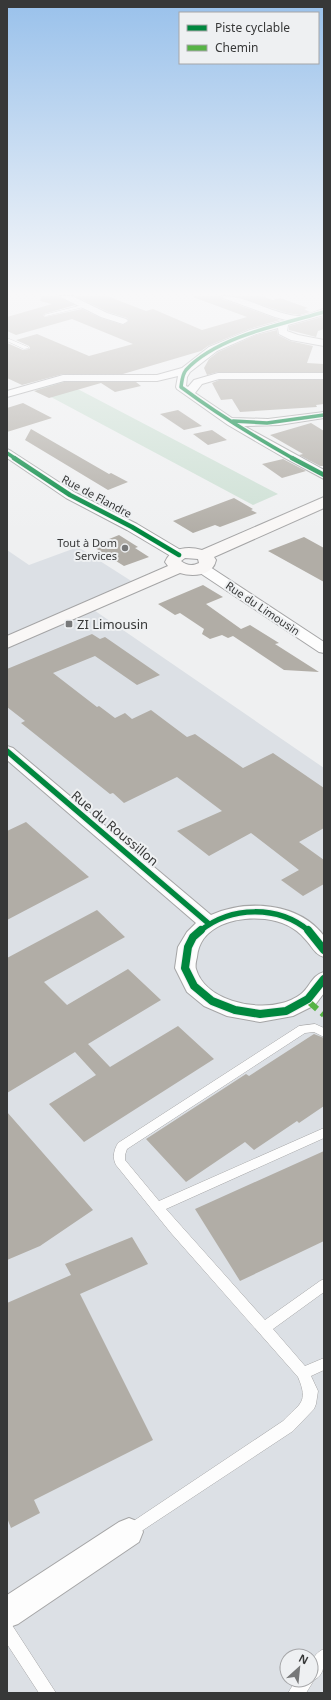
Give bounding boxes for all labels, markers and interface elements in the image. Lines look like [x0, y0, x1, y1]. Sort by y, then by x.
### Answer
legend [179, 12, 319, 64]
text: Piste cyclable [215, 19, 290, 36]
text: Chemin [215, 39, 259, 56]
street label: Rue de Flandre [59, 471, 135, 521]
place label: Tout à Dom Services [57, 535, 117, 563]
marker: Tout à Dom Services [120, 543, 130, 553]
street label: Rue du Limousin [223, 578, 303, 638]
place label: ZI Limousin [77, 615, 148, 633]
marker: ZI Limousin [64, 619, 74, 629]
street label: Rue du Roussillon [68, 786, 162, 870]
north arrow [279, 1648, 319, 1688]
text: N [296, 1650, 311, 1667]

